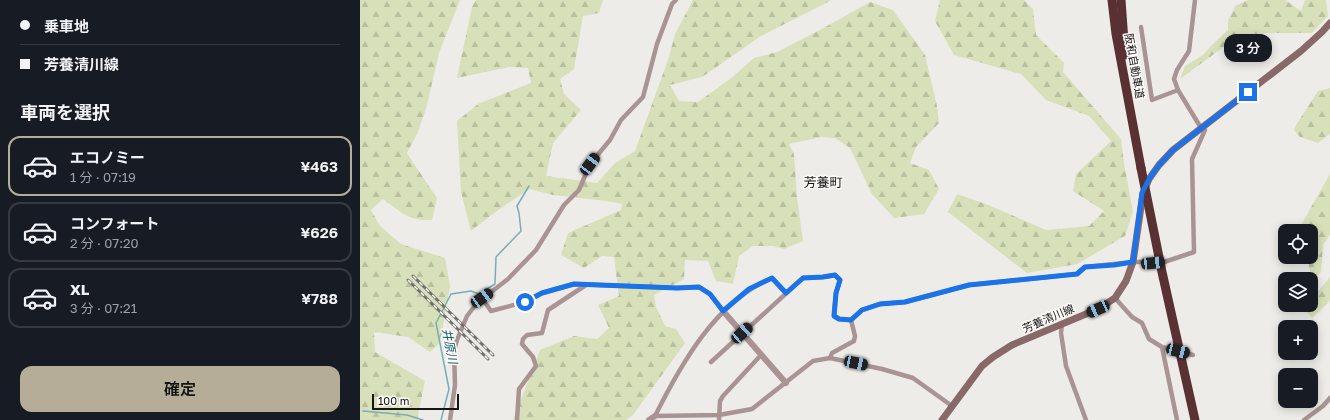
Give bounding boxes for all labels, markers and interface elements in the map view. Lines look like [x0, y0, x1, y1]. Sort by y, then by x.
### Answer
text: 乗車地 [44, 17, 89, 35]
street label: 阪和自動車道 [1123, 32, 1147, 100]
callout: 3 分 [1224, 34, 1272, 62]
text: 3 分 [1236, 40, 1260, 56]
text: 芳養清川線 [44, 55, 119, 73]
route end [1239, 83, 1257, 101]
text: 車両を選択 [20, 101, 110, 123]
icon: car [22, 148, 58, 184]
text: エコノミー [70, 148, 145, 166]
car [578, 151, 602, 177]
text: ¥463 [300, 157, 338, 175]
text: 1 分 · 07:19 [70, 169, 136, 185]
district label: 芳養町 [803, 174, 843, 190]
icon: car [22, 214, 58, 250]
text: コンフォート [70, 214, 160, 232]
text: ¥626 [301, 223, 338, 241]
map controls [1278, 224, 1318, 408]
button: locate [1278, 224, 1318, 264]
text: 2 分 · 07:20 [70, 235, 139, 251]
car [1141, 256, 1165, 270]
button: layers [1278, 272, 1318, 312]
icon: car [22, 280, 58, 316]
text: XL [70, 280, 89, 298]
car [469, 286, 495, 310]
text: ¥788 [301, 289, 338, 307]
route start [516, 293, 534, 311]
car [1085, 299, 1111, 319]
text: 3 分 · 07:21 [70, 300, 137, 316]
street label: 芳養清川線 [1020, 301, 1076, 335]
button: + [1278, 320, 1318, 360]
car [729, 321, 755, 345]
water label: 井原川 [439, 327, 461, 367]
car [1165, 342, 1191, 360]
car [843, 355, 869, 371]
button: 確定 [20, 366, 340, 412]
button: − [1278, 368, 1318, 408]
scale bar [372, 392, 459, 411]
text: 100 m [378, 394, 409, 407]

